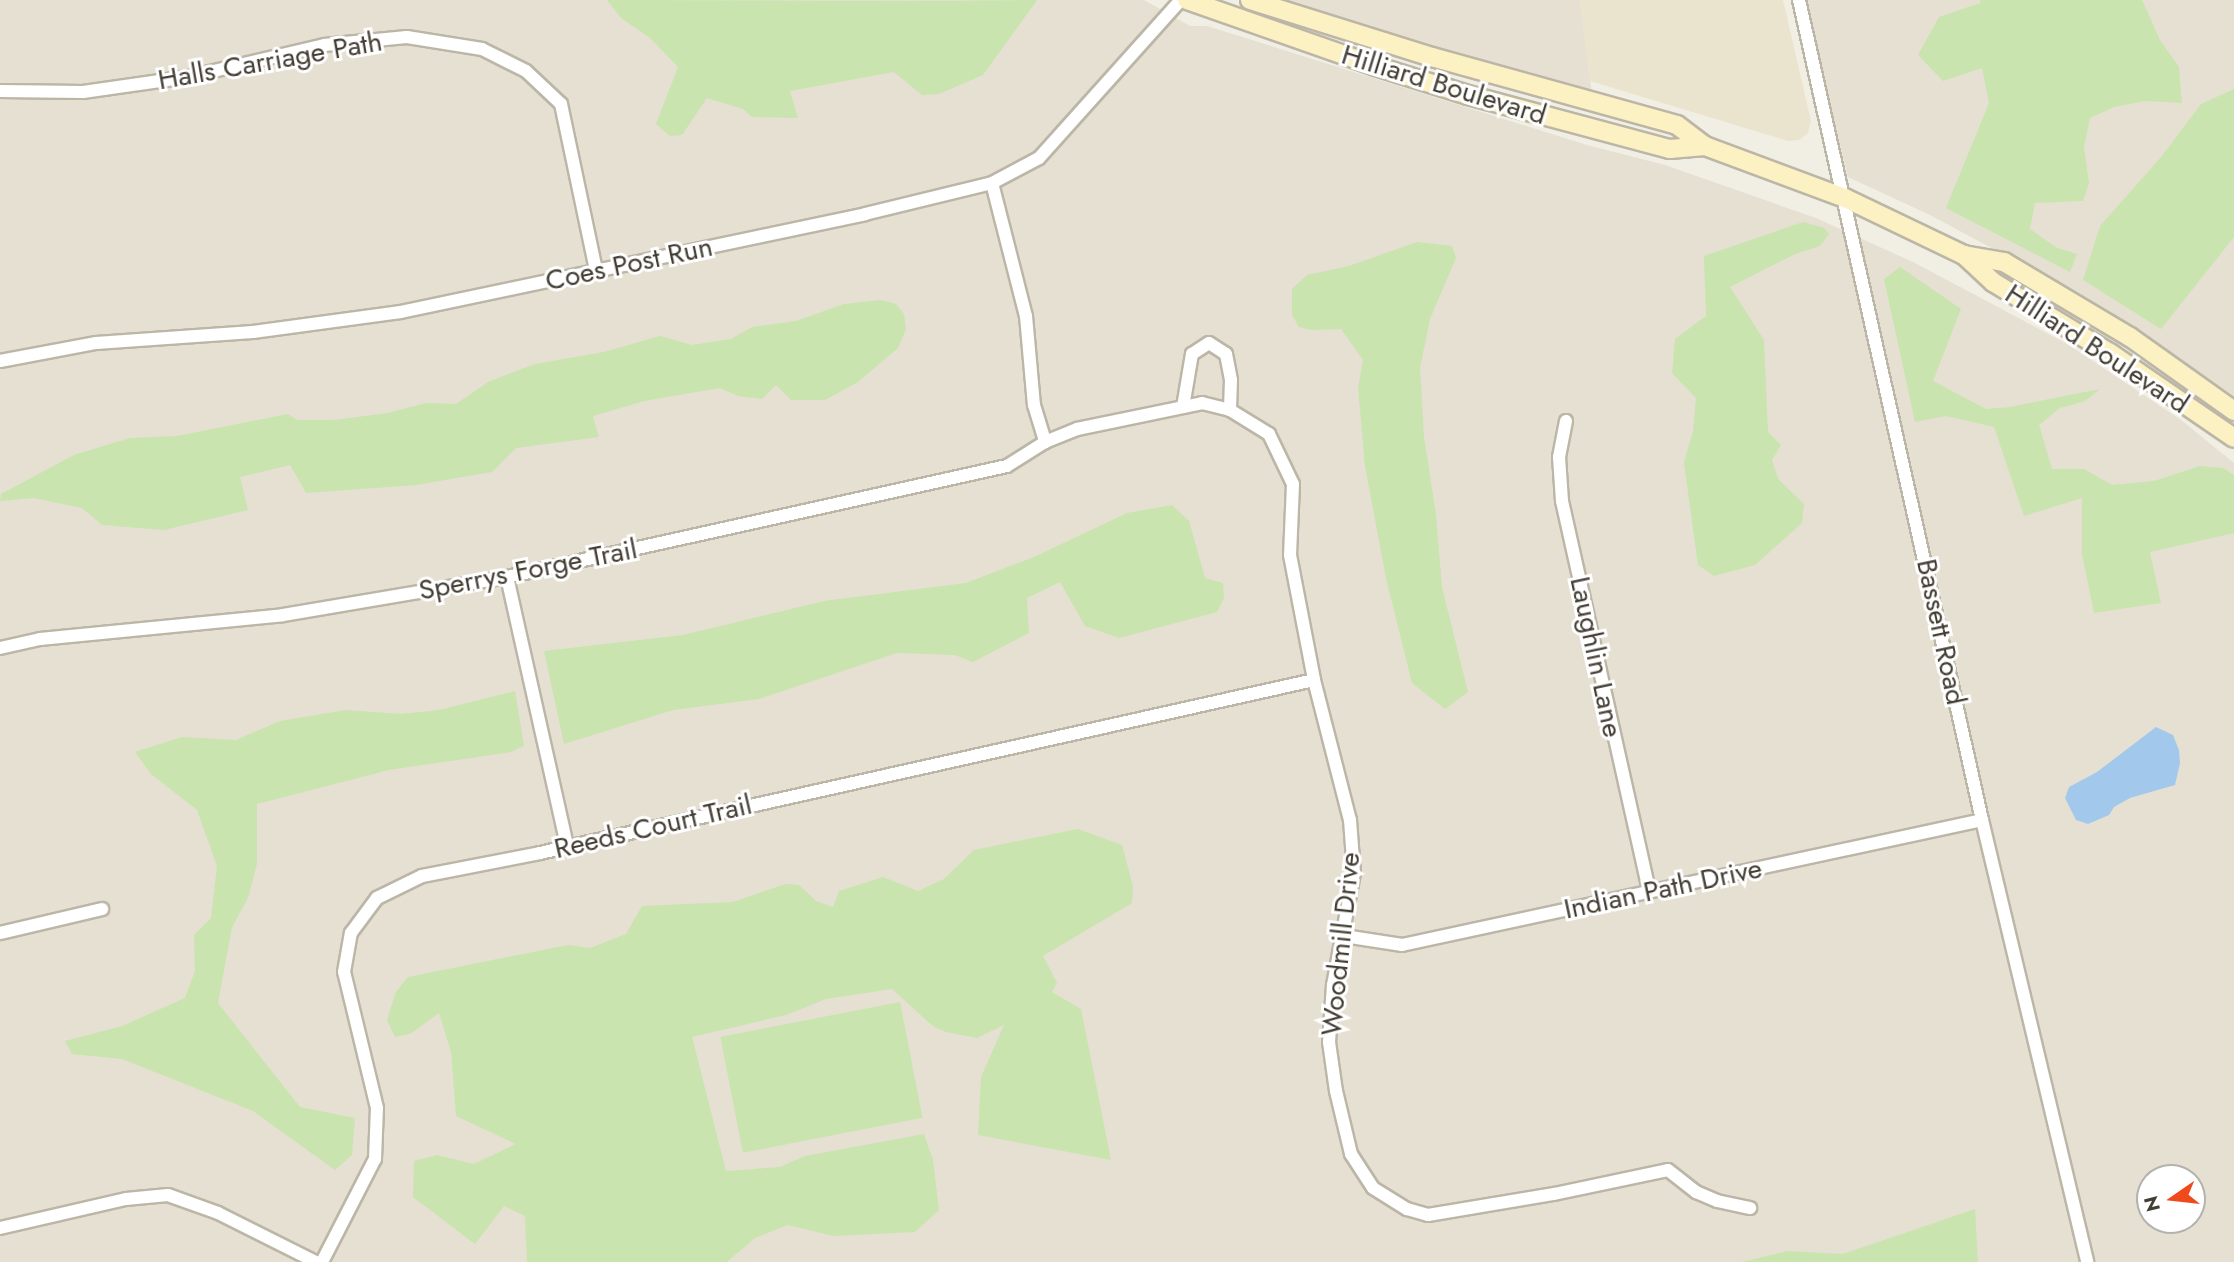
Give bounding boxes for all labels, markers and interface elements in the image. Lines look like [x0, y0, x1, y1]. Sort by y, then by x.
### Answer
street label: Halls Carriage Path [155, 25, 385, 97]
street label: Hilliard Boulevard [1338, 38, 1550, 132]
street label: Coes Post Run [542, 230, 716, 298]
street label: Hilliard Boulevard [1999, 277, 2195, 421]
street label: Sperrys Forge Trail [416, 532, 640, 608]
street label: Bassett Road [1909, 556, 1973, 708]
street label: Laughlin Lane [1563, 574, 1629, 740]
street label: Reeds Court Trail [551, 788, 755, 866]
street label: Woodmill Drive [1315, 850, 1367, 1038]
street label: Indian Path Drive [1561, 852, 1765, 926]
north arrow [2136, 1164, 2206, 1234]
text: N [2137, 1193, 2167, 1214]

